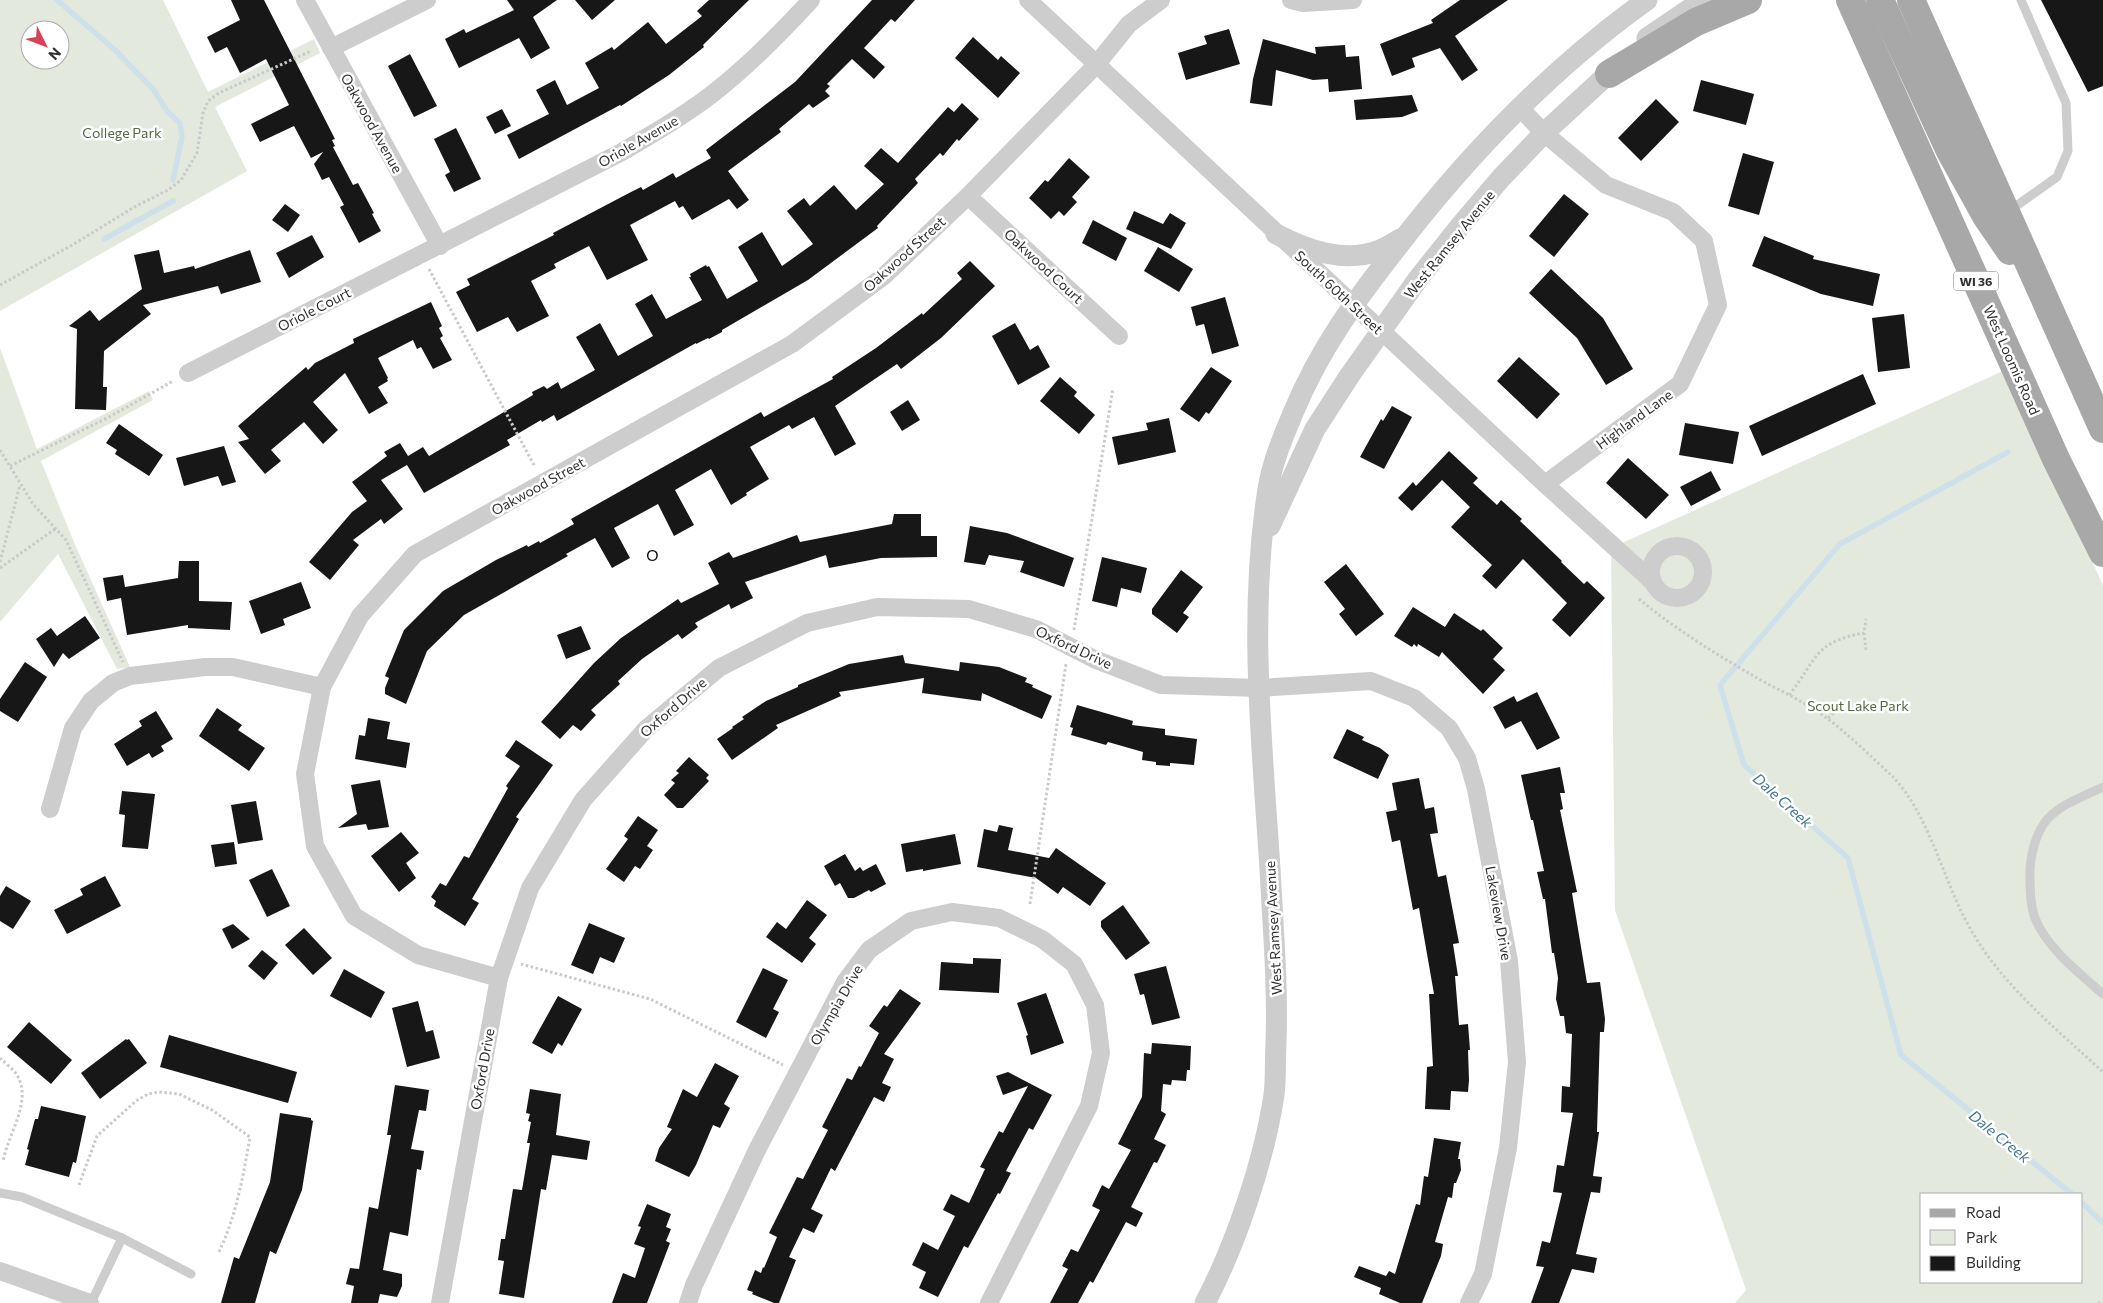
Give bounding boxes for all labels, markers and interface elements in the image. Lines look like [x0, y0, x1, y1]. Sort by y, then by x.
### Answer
north arrow [20, 20, 70, 70]
text: N [45, 44, 65, 64]
street label: Oakwood Avenue [338, 70, 406, 176]
street label: Oriole Avenue [595, 111, 681, 171]
park label: College Park [82, 124, 162, 141]
street label: West Ramsey Avenue [1400, 186, 1498, 302]
street label: Oakwood Street [860, 213, 949, 295]
street label: Oakwood Court [1001, 225, 1087, 307]
street label: South 60th Street [1291, 247, 1387, 337]
road number: WI 36 [1954, 272, 1998, 290]
street label: Oriole Court [275, 283, 354, 335]
street label: West Loomis Road [1980, 303, 2044, 417]
street label: Highland Lane [1593, 386, 1675, 452]
street label: Oakwood Street [488, 453, 588, 519]
district label: O [646, 546, 660, 564]
street label: Oxford Drive [1033, 622, 1115, 672]
street label: Oxford Drive [636, 674, 710, 740]
park label: Scout Lake Park [1807, 697, 1909, 714]
water label: Dale Creek [1750, 769, 1817, 832]
street label: West Ramsey Avenue [1261, 860, 1285, 996]
street label: Lakeview Drive [1482, 864, 1516, 962]
street label: Olympia Drive [806, 962, 866, 1048]
street label: Oxford Drive [466, 1027, 498, 1111]
water label: Dale Creek [1966, 1106, 2035, 1167]
legend [1920, 1193, 2083, 1283]
text: Road [1966, 1203, 2001, 1221]
text: Park [1966, 1228, 1997, 1246]
text: Building [1966, 1253, 2021, 1271]

